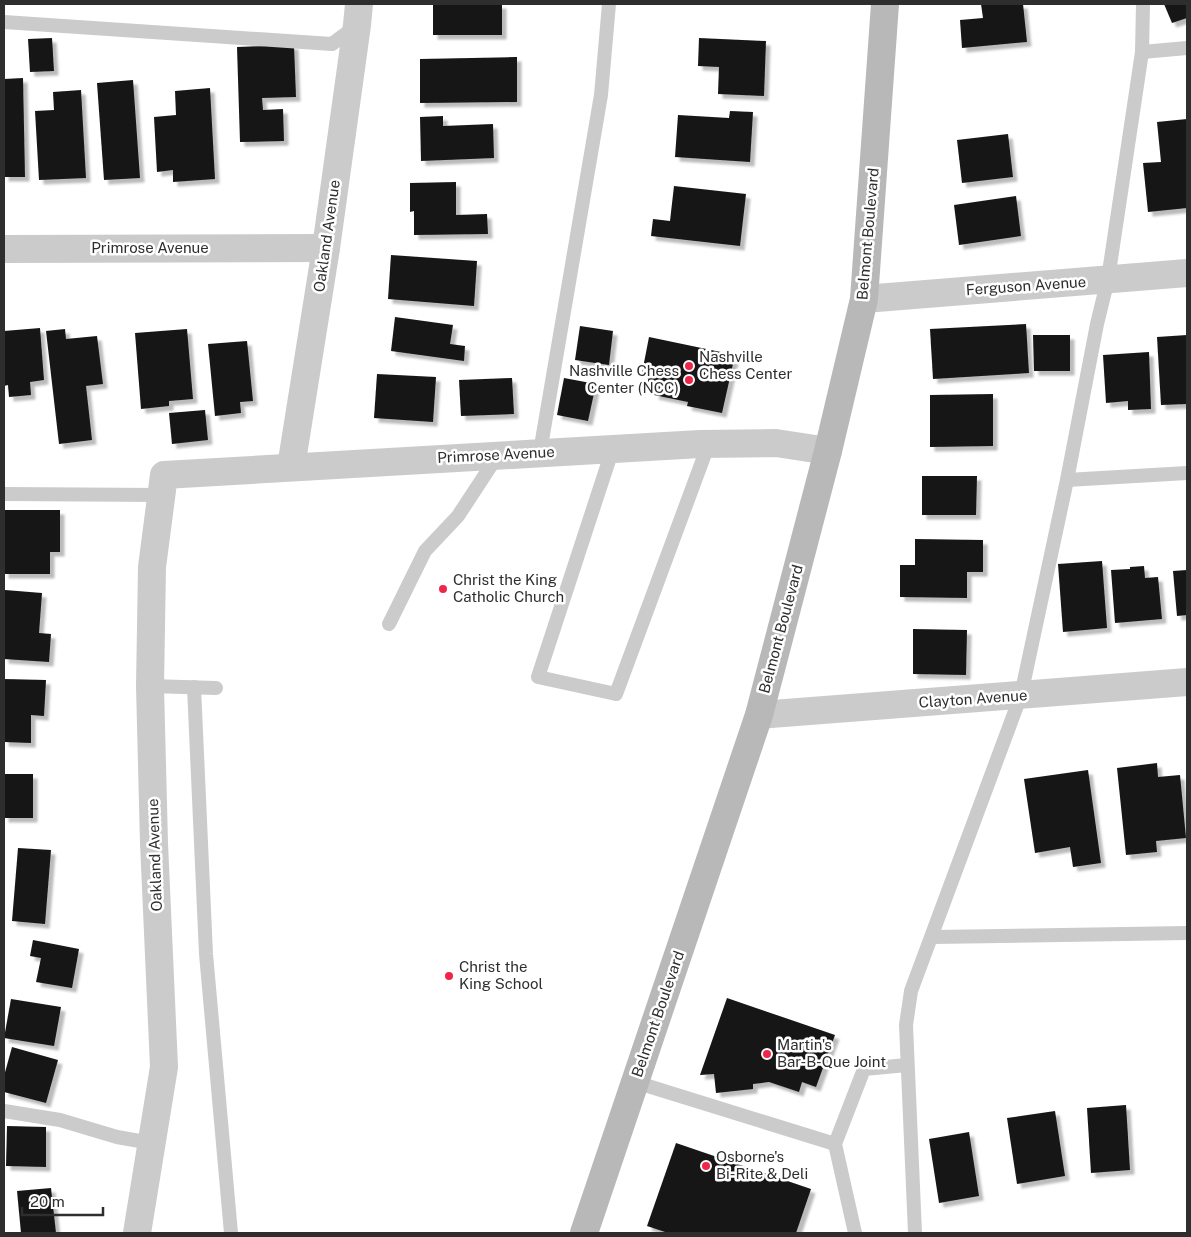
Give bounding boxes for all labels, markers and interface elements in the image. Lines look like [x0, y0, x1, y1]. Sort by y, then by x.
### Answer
street label: Belmont Boulevard [853, 167, 882, 301]
street label: Oakland Avenue [310, 179, 343, 293]
street label: Primrose Avenue [91, 239, 209, 256]
street label: Ferguson Avenue [965, 273, 1087, 298]
place label: Nashville Chess Center [699, 348, 792, 382]
marker: Nashville Chess Center [683, 360, 695, 372]
place label: Nashville Chess Center (NCC) [569, 362, 679, 396]
marker: Nashville Chess Center (NCC) [683, 374, 695, 386]
street label: Primrose Avenue [437, 443, 555, 466]
street label: Belmont Boulevard [755, 563, 806, 695]
place label: Christ the King Catholic Church [453, 571, 564, 605]
marker: Christ the King Catholic Church [437, 583, 449, 595]
street label: Clayton Avenue [918, 686, 1028, 711]
street label: Oakland Avenue [144, 798, 165, 912]
street label: Belmont Boulevard [628, 948, 687, 1079]
place label: Christ the King School [459, 958, 543, 992]
marker: Christ the King School [443, 970, 455, 982]
place label: Martin's Bar-B-Que Joint [777, 1036, 886, 1070]
marker: Martin's Bar-B-Que Joint [761, 1048, 773, 1060]
place label: Osborne's Bi-Rite & Deli [716, 1148, 808, 1182]
marker: Osborne's Bi-Rite & Deli [700, 1160, 712, 1172]
scale bar [22, 1184, 104, 1216]
text: 20 m [30, 1193, 65, 1210]

